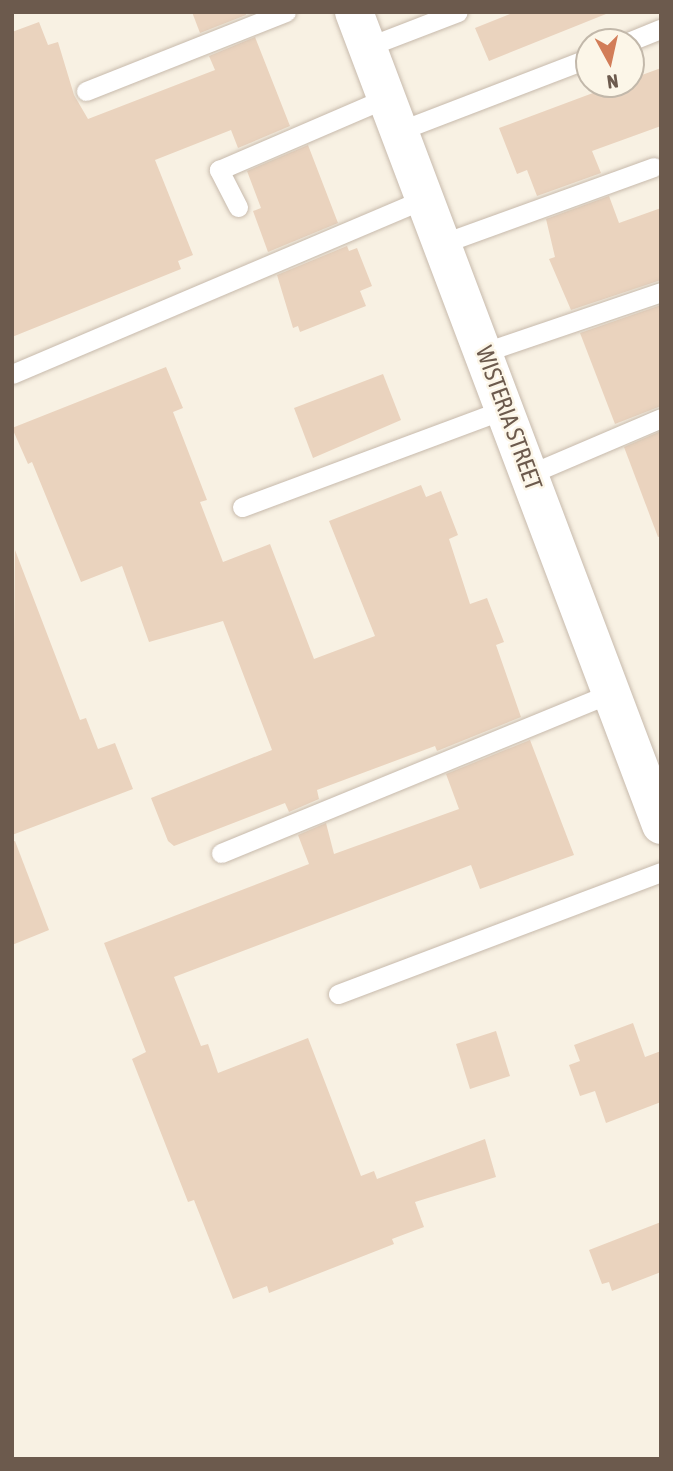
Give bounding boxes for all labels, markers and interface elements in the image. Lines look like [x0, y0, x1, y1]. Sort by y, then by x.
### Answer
north arrow [575, 28, 645, 98]
text: N [606, 70, 620, 93]
street label: WISTERIA STREET [470, 342, 548, 494]

